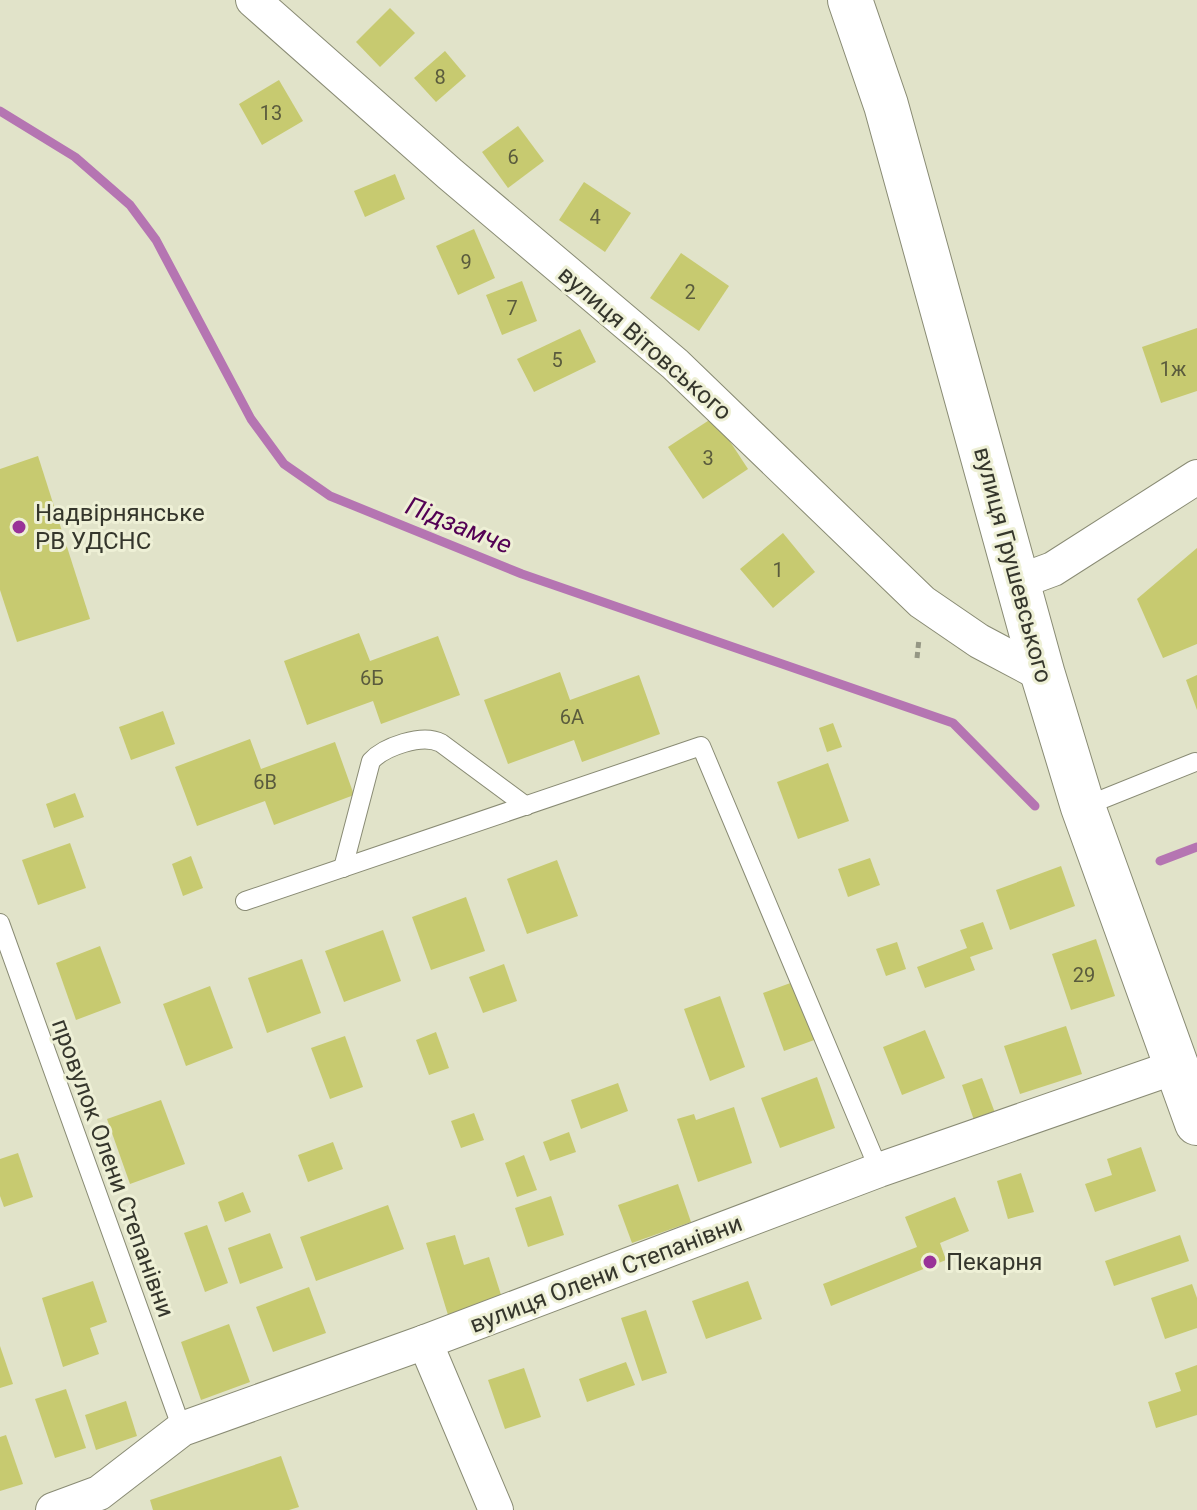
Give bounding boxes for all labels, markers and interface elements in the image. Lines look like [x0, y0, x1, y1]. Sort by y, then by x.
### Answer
house number: 8 [434, 65, 446, 89]
house number: 13 [260, 101, 282, 125]
house number: 6 [507, 145, 519, 169]
house number: 4 [589, 205, 601, 229]
house number: 9 [460, 250, 472, 274]
street label: вулиця Вітовського [553, 260, 737, 426]
house number: 2 [684, 280, 696, 304]
house number: 7 [506, 296, 518, 320]
house number: 5 [551, 348, 563, 372]
house number: 1ж [1160, 357, 1187, 381]
street label: вулиця Грушевського [968, 444, 1058, 686]
house number: 3 [702, 446, 714, 470]
water label: Підзамче [402, 490, 516, 560]
place label: Надвірнянське РВ УДСНС [35, 499, 205, 555]
marker: Надвірнянське РВ УДСНС [10, 518, 28, 536]
house number: 1 [772, 558, 784, 582]
house number: 6Б [360, 666, 384, 690]
house number: 6А [560, 705, 584, 729]
house number: 6В [253, 770, 277, 794]
house number: 29 [1073, 963, 1095, 987]
street label: провулок Олени Степанівни [46, 1015, 180, 1321]
street label: вулиця Олени Степанівни [466, 1209, 746, 1339]
place label: Пекарня [946, 1248, 1042, 1276]
marker: Пекарня [921, 1253, 939, 1271]

